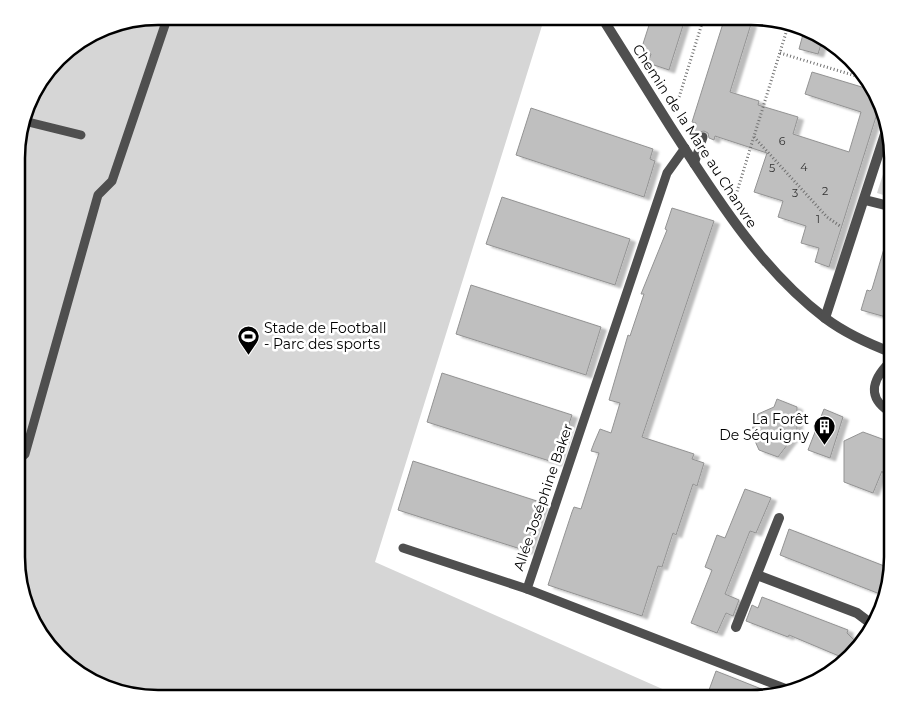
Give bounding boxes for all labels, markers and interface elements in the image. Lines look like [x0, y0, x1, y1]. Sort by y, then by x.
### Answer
street label: Chemin de la Mare au Chanvre [629, 41, 761, 231]
house number: 6 [779, 134, 786, 148]
house number: 4 [800, 160, 808, 174]
house number: 5 [769, 161, 775, 175]
house number: 2 [822, 184, 828, 198]
house number: 3 [792, 186, 798, 200]
house number: 1 [816, 212, 820, 226]
place label: Stade de Football - Parc des sports [264, 319, 387, 353]
sports icon: Stade de Football - Parc des sports [236, 324, 260, 355]
place label: La Forêt De Séquigny [719, 410, 809, 444]
building icon: La Forêt De Séquigny [813, 415, 837, 446]
street label: Allée Joséphine Baker [509, 421, 577, 573]

